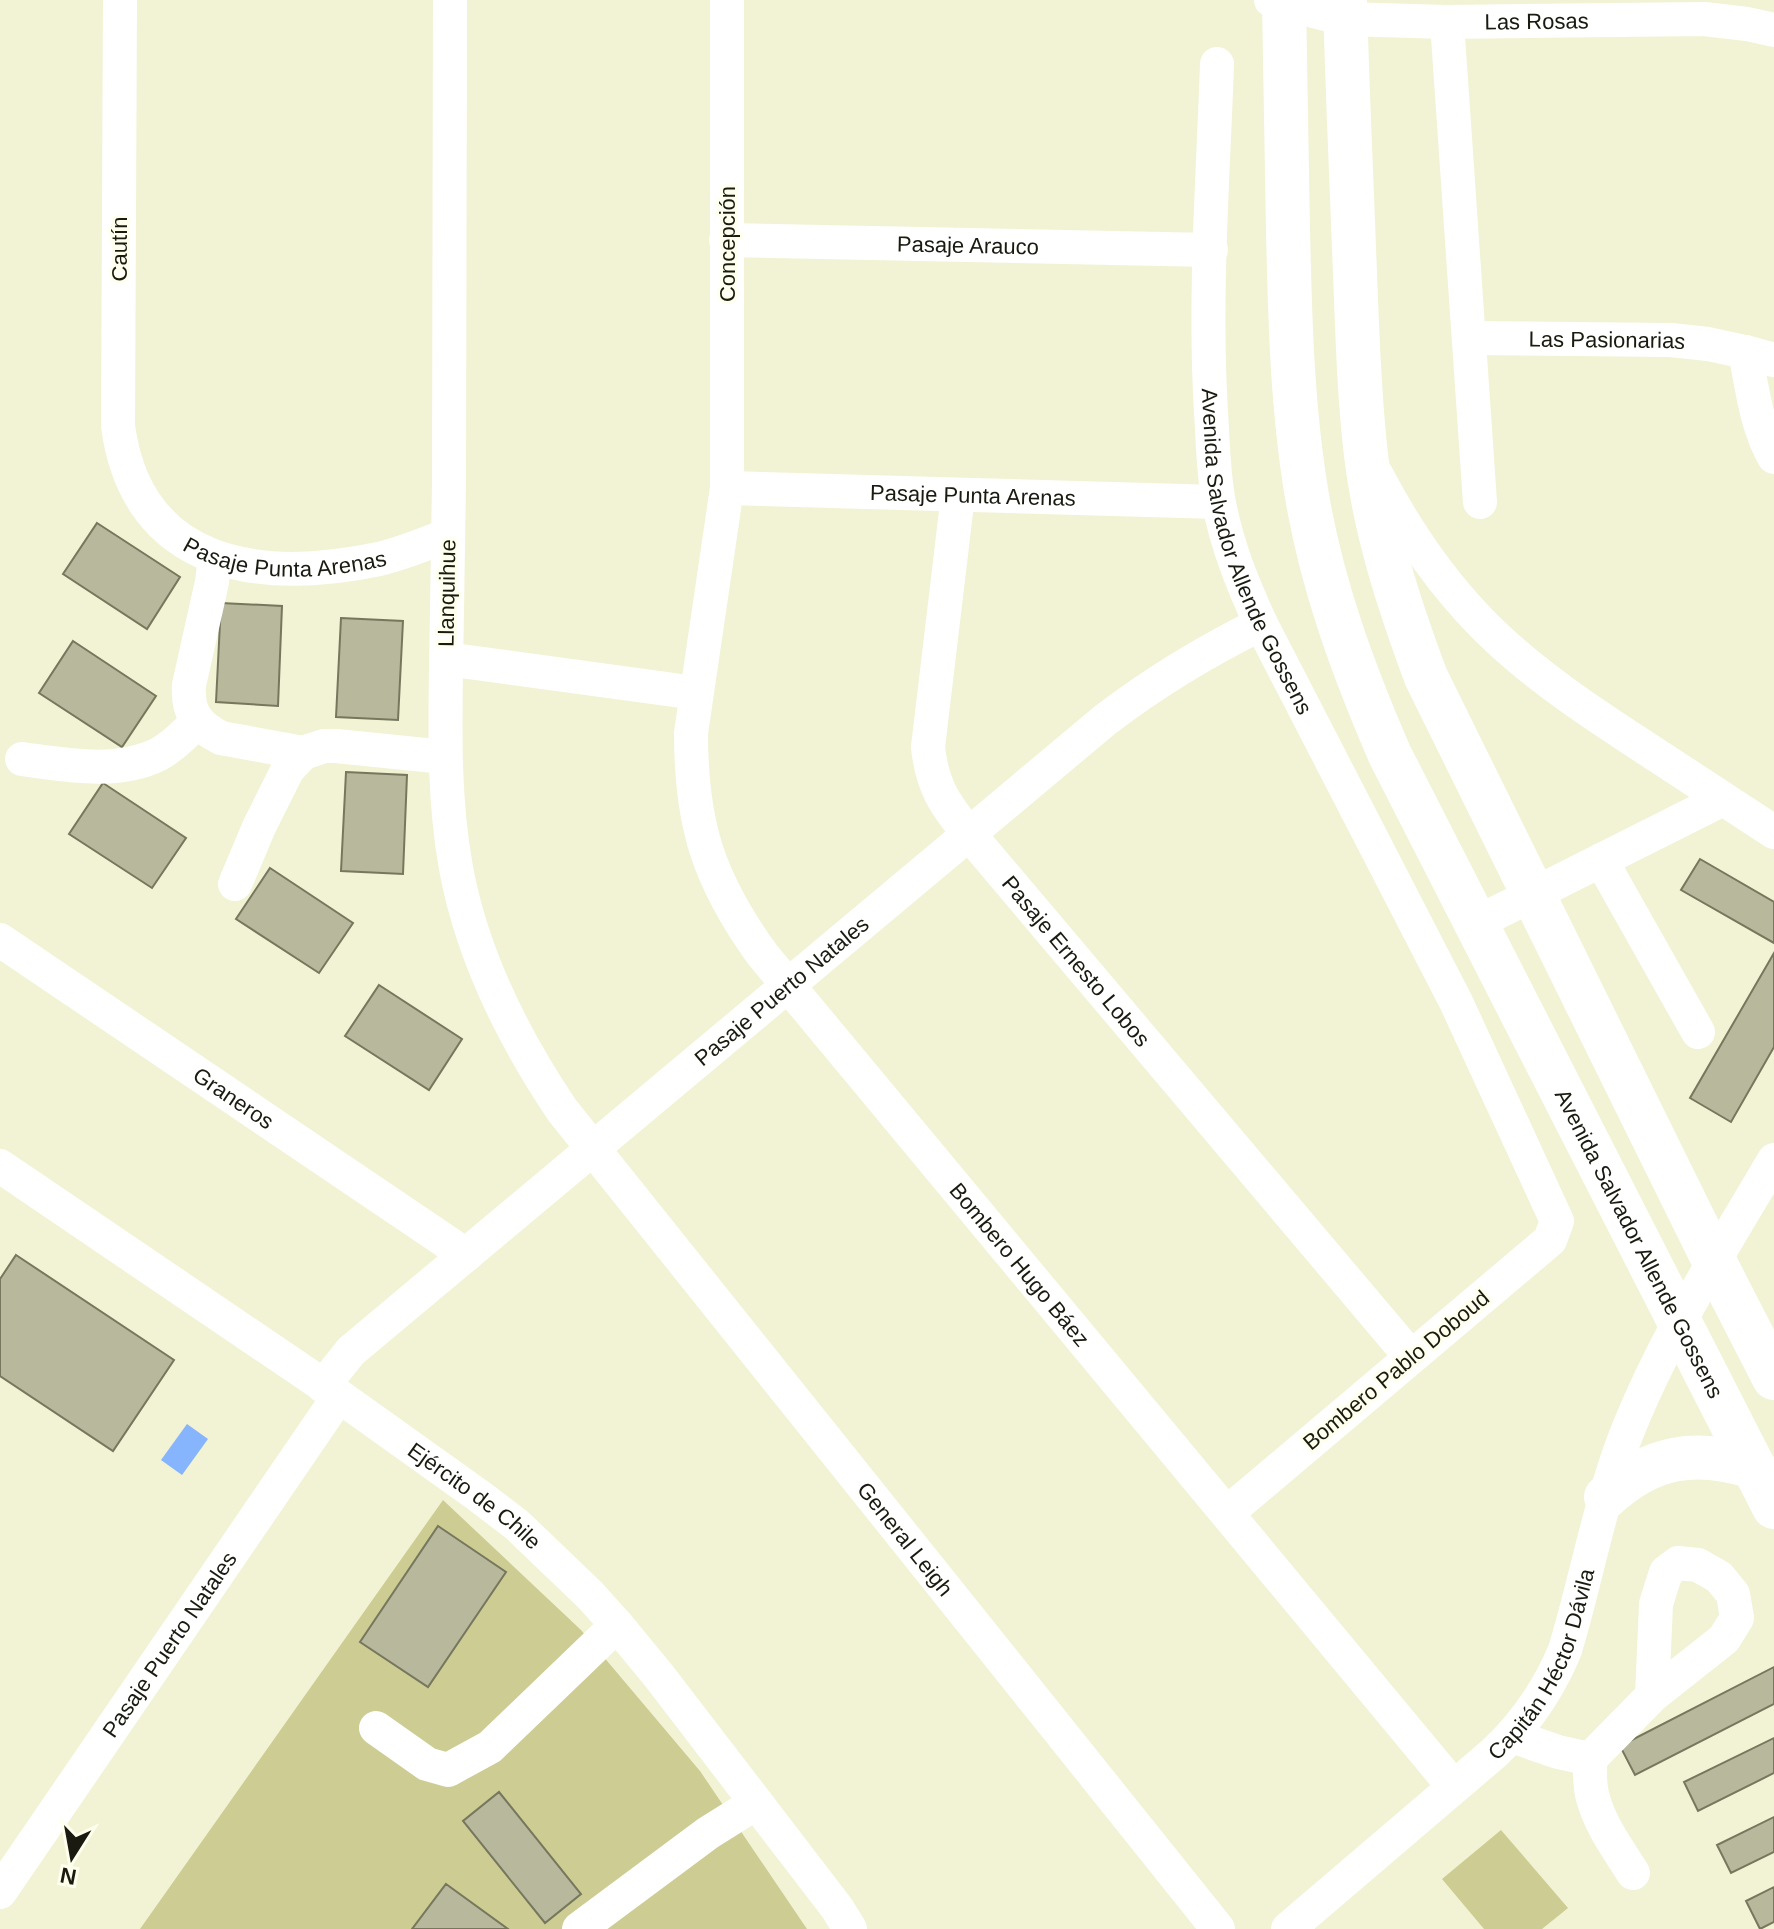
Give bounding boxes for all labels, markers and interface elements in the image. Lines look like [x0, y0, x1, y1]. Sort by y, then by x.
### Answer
street label: Las Rosas [1484, 8, 1589, 34]
street label: Concepción [715, 186, 740, 302]
street label: Cautín [107, 217, 132, 281]
street label: Pasaje Arauco [897, 231, 1039, 259]
street label: Las Pasionarias [1529, 326, 1687, 354]
street label: Avenida Salvador Allende Gossens [1197, 387, 1318, 718]
street label: Pasaje Punta Arenas [870, 480, 1076, 510]
street label: Pasaje Punta Arenas [179, 532, 389, 581]
street label: Llanquihue [434, 539, 460, 647]
street label: Pasaje Ernesto Lobos [997, 871, 1155, 1051]
street label: Pasaje Puerto Natales [689, 911, 873, 1071]
street label: Graneros [189, 1062, 279, 1134]
street label: Avenida Salvador Allende Gossens [1550, 1085, 1729, 1402]
street label: Bombero Hugo Báez [945, 1178, 1095, 1351]
street label: Bombero Pablo Doboud [1298, 1285, 1494, 1455]
street label: Ejército de Chile [403, 1437, 546, 1554]
street label: General Leigh [852, 1477, 958, 1601]
street label: Pasaje Puerto Natales [97, 1547, 241, 1742]
street label: Capitán Héctor Dávila [1482, 1565, 1599, 1765]
north arrow [32, 1817, 112, 1897]
text: N [58, 1862, 78, 1890]

